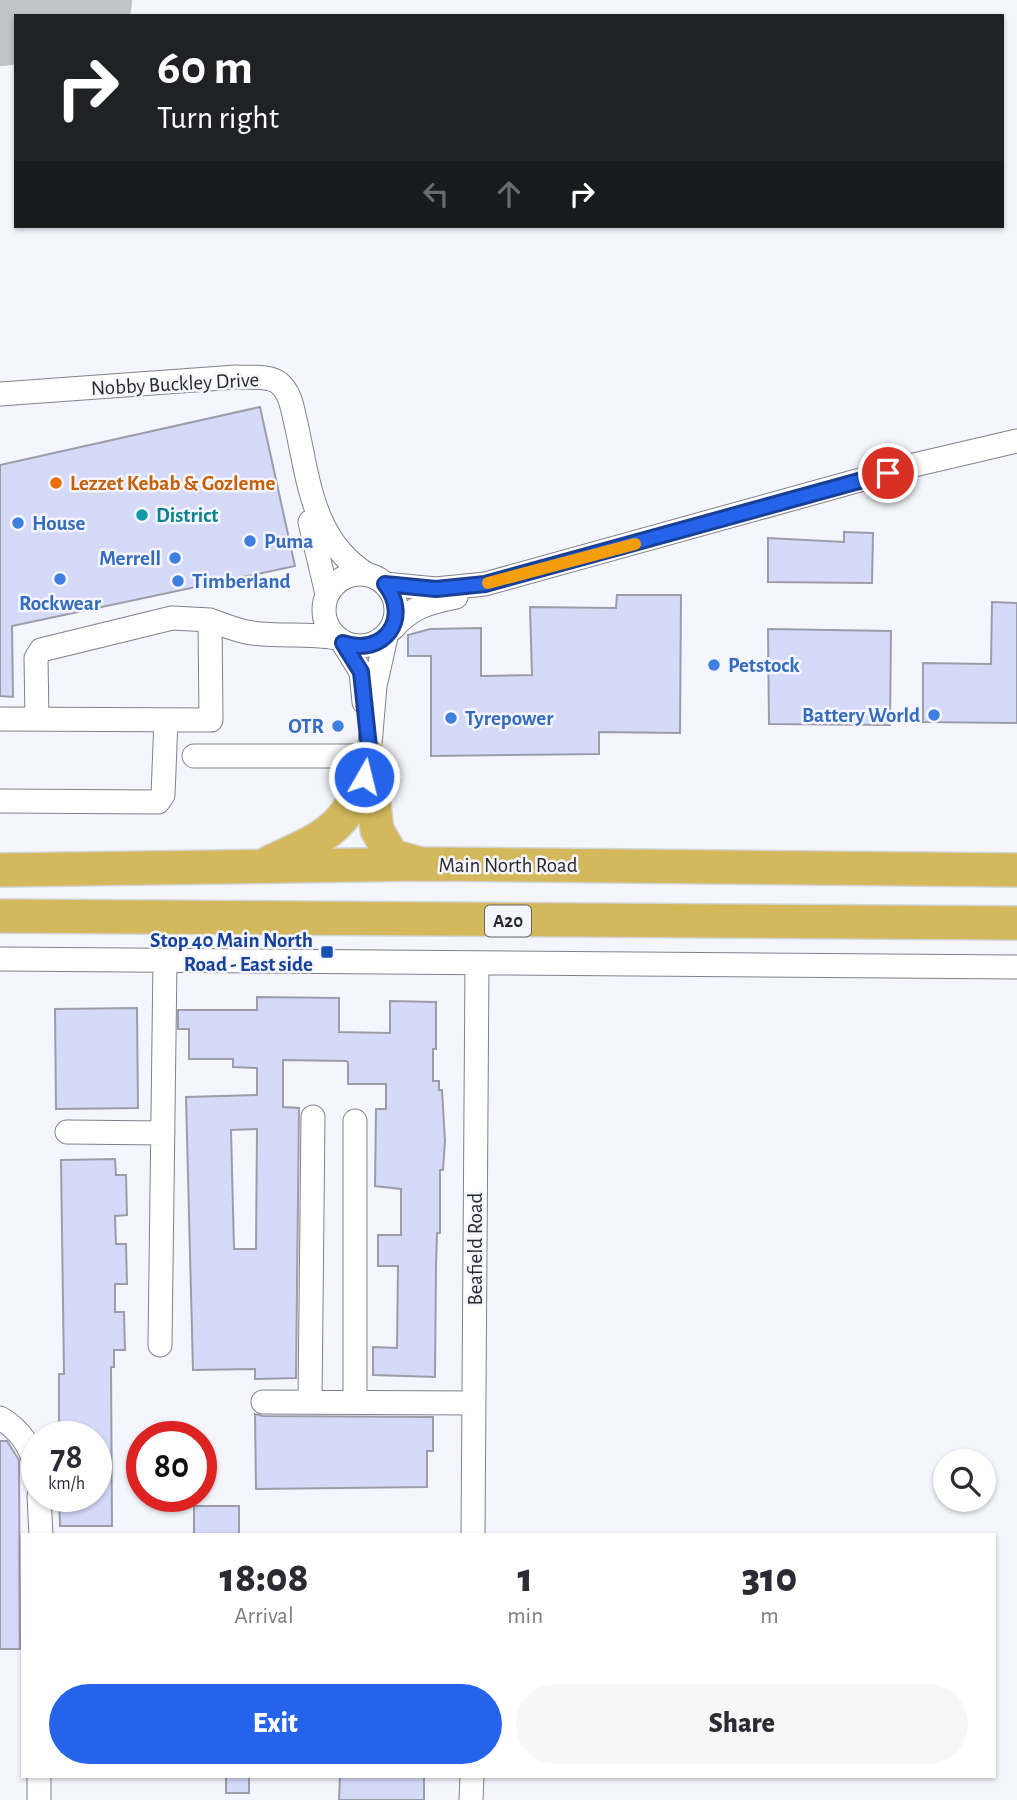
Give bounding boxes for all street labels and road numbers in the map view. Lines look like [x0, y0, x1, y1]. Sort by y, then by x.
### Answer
street label: Nobby Buckley Drive [90, 369, 260, 399]
street label: Main North Road [438, 855, 578, 876]
road number: A20 [485, 906, 531, 937]
street label: Beafield Road [465, 1192, 486, 1305]

